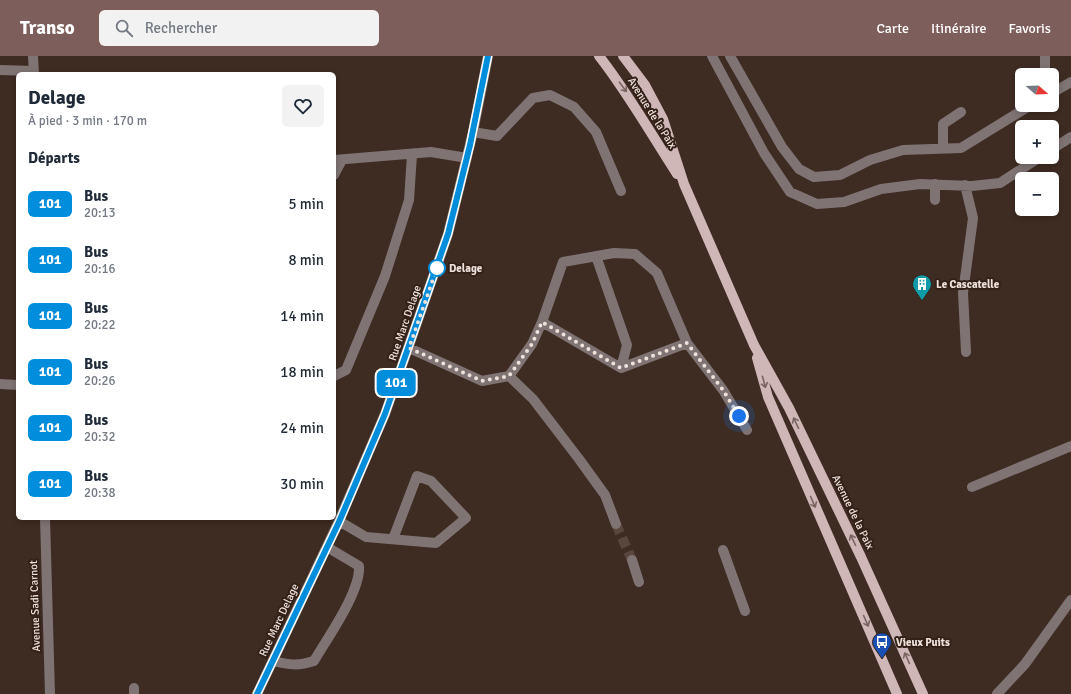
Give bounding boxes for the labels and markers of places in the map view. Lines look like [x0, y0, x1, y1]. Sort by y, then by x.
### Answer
marker: Delage [428, 259, 446, 277]
place label: Delage [449, 262, 483, 275]
building icon: Le Cascatelle [911, 273, 933, 301]
place label: Le Cascatelle [936, 278, 1000, 291]
bus stop icon: Vieux Puits [871, 631, 893, 659]
place label: Vieux Puits [896, 636, 950, 649]

